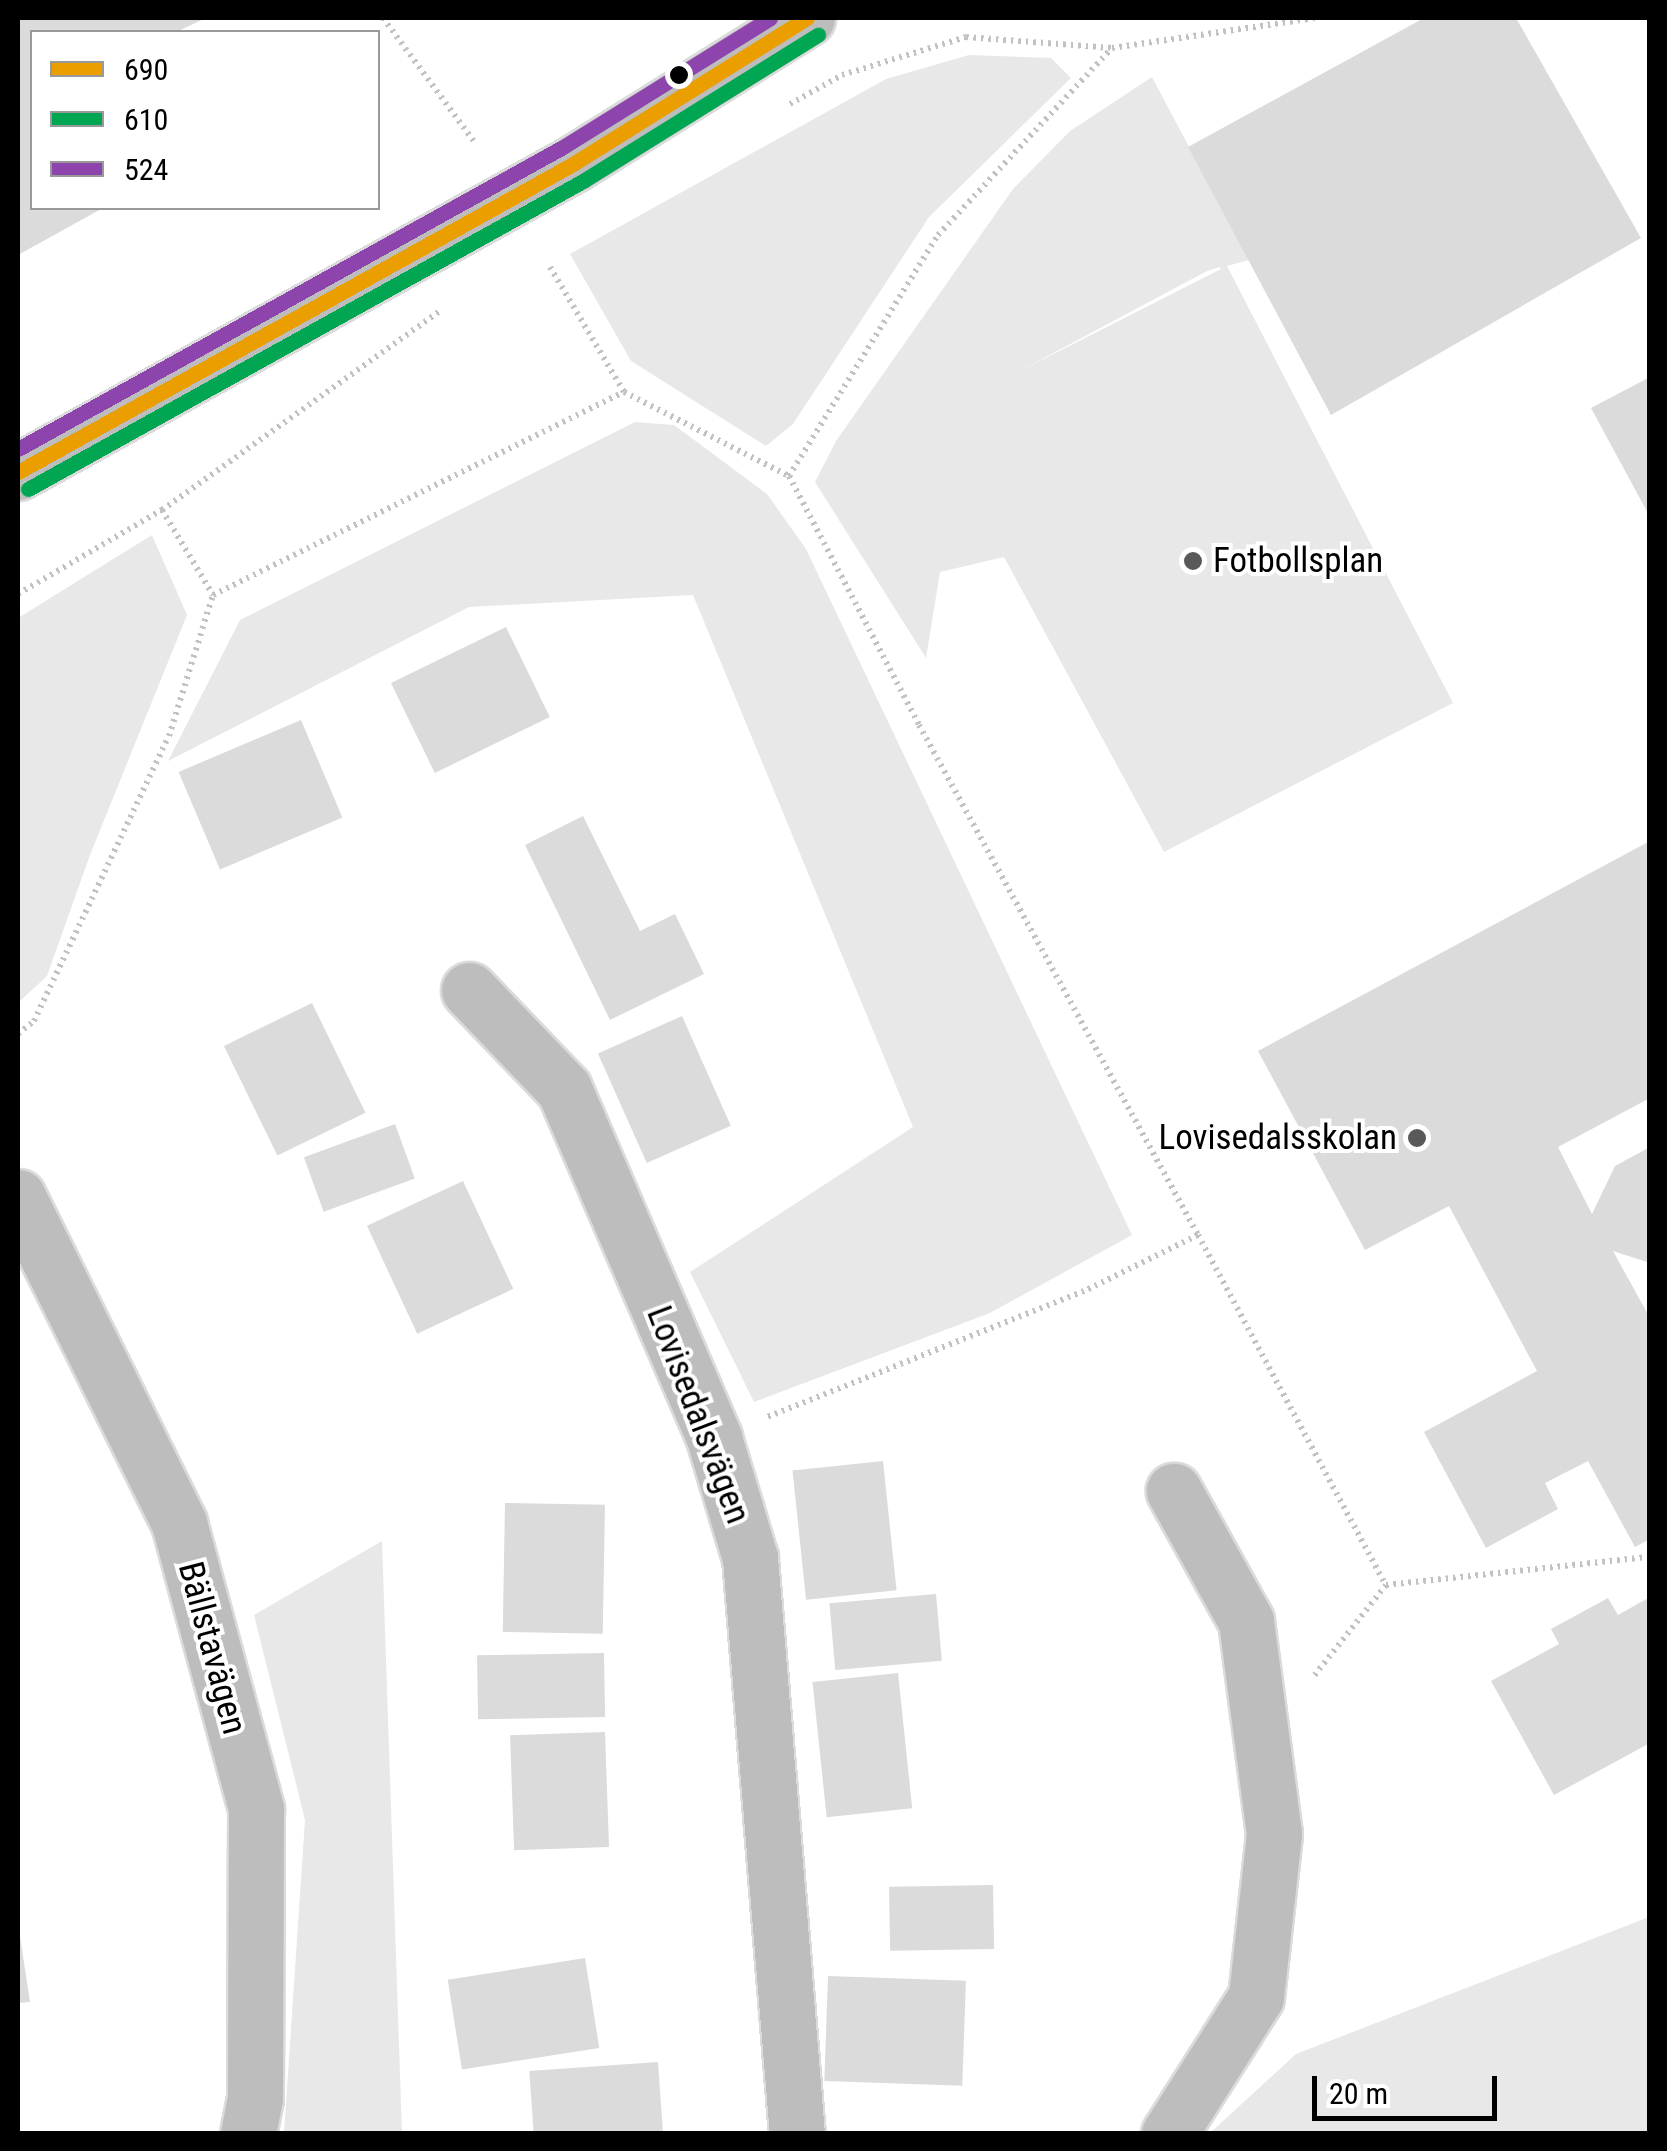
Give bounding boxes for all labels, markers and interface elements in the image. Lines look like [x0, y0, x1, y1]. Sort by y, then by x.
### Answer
legend [30, 30, 380, 210]
text: 690 [124, 52, 168, 87]
unlabelled marker [669, 65, 689, 85]
text: 610 [124, 102, 168, 137]
text: 524 [124, 152, 168, 187]
place label: Fotbollsplan [1213, 540, 1383, 582]
marker: Fotbollsplan [1182, 550, 1204, 572]
place label: Lovisedalsskolan [1158, 1117, 1397, 1159]
marker: Lovisedalsskolan [1406, 1127, 1428, 1149]
street label: Lovisedalsvägen [637, 1300, 759, 1530]
street label: Bällstavägen [169, 1557, 255, 1739]
scale bar [1317, 2056, 1502, 2118]
text: 20 m [1329, 2076, 1388, 2111]

